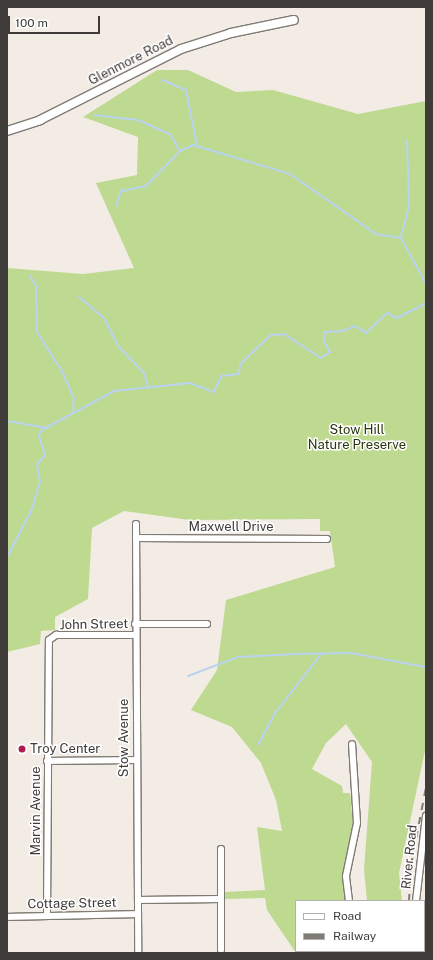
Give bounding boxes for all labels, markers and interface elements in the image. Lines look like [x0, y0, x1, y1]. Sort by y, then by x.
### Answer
scale bar [10, 8, 102, 34]
text: 100 m [15, 16, 48, 30]
street label: Glenmore Road [86, 33, 176, 89]
park label: Stow Hill Nature Preserve [308, 423, 406, 454]
street label: Maxwell Drive [188, 519, 274, 535]
street label: John Street [60, 617, 128, 633]
street label: Stow Avenue [116, 699, 132, 777]
place label: Troy Center [30, 741, 100, 757]
marker: Troy Center [17, 744, 27, 754]
street label: Marvin Avenue [28, 766, 44, 856]
street label: River Road [399, 824, 421, 890]
street label: Cottage Street [27, 895, 117, 913]
legend [295, 900, 425, 952]
text: Road [333, 909, 361, 923]
text: Railway [333, 929, 376, 943]

